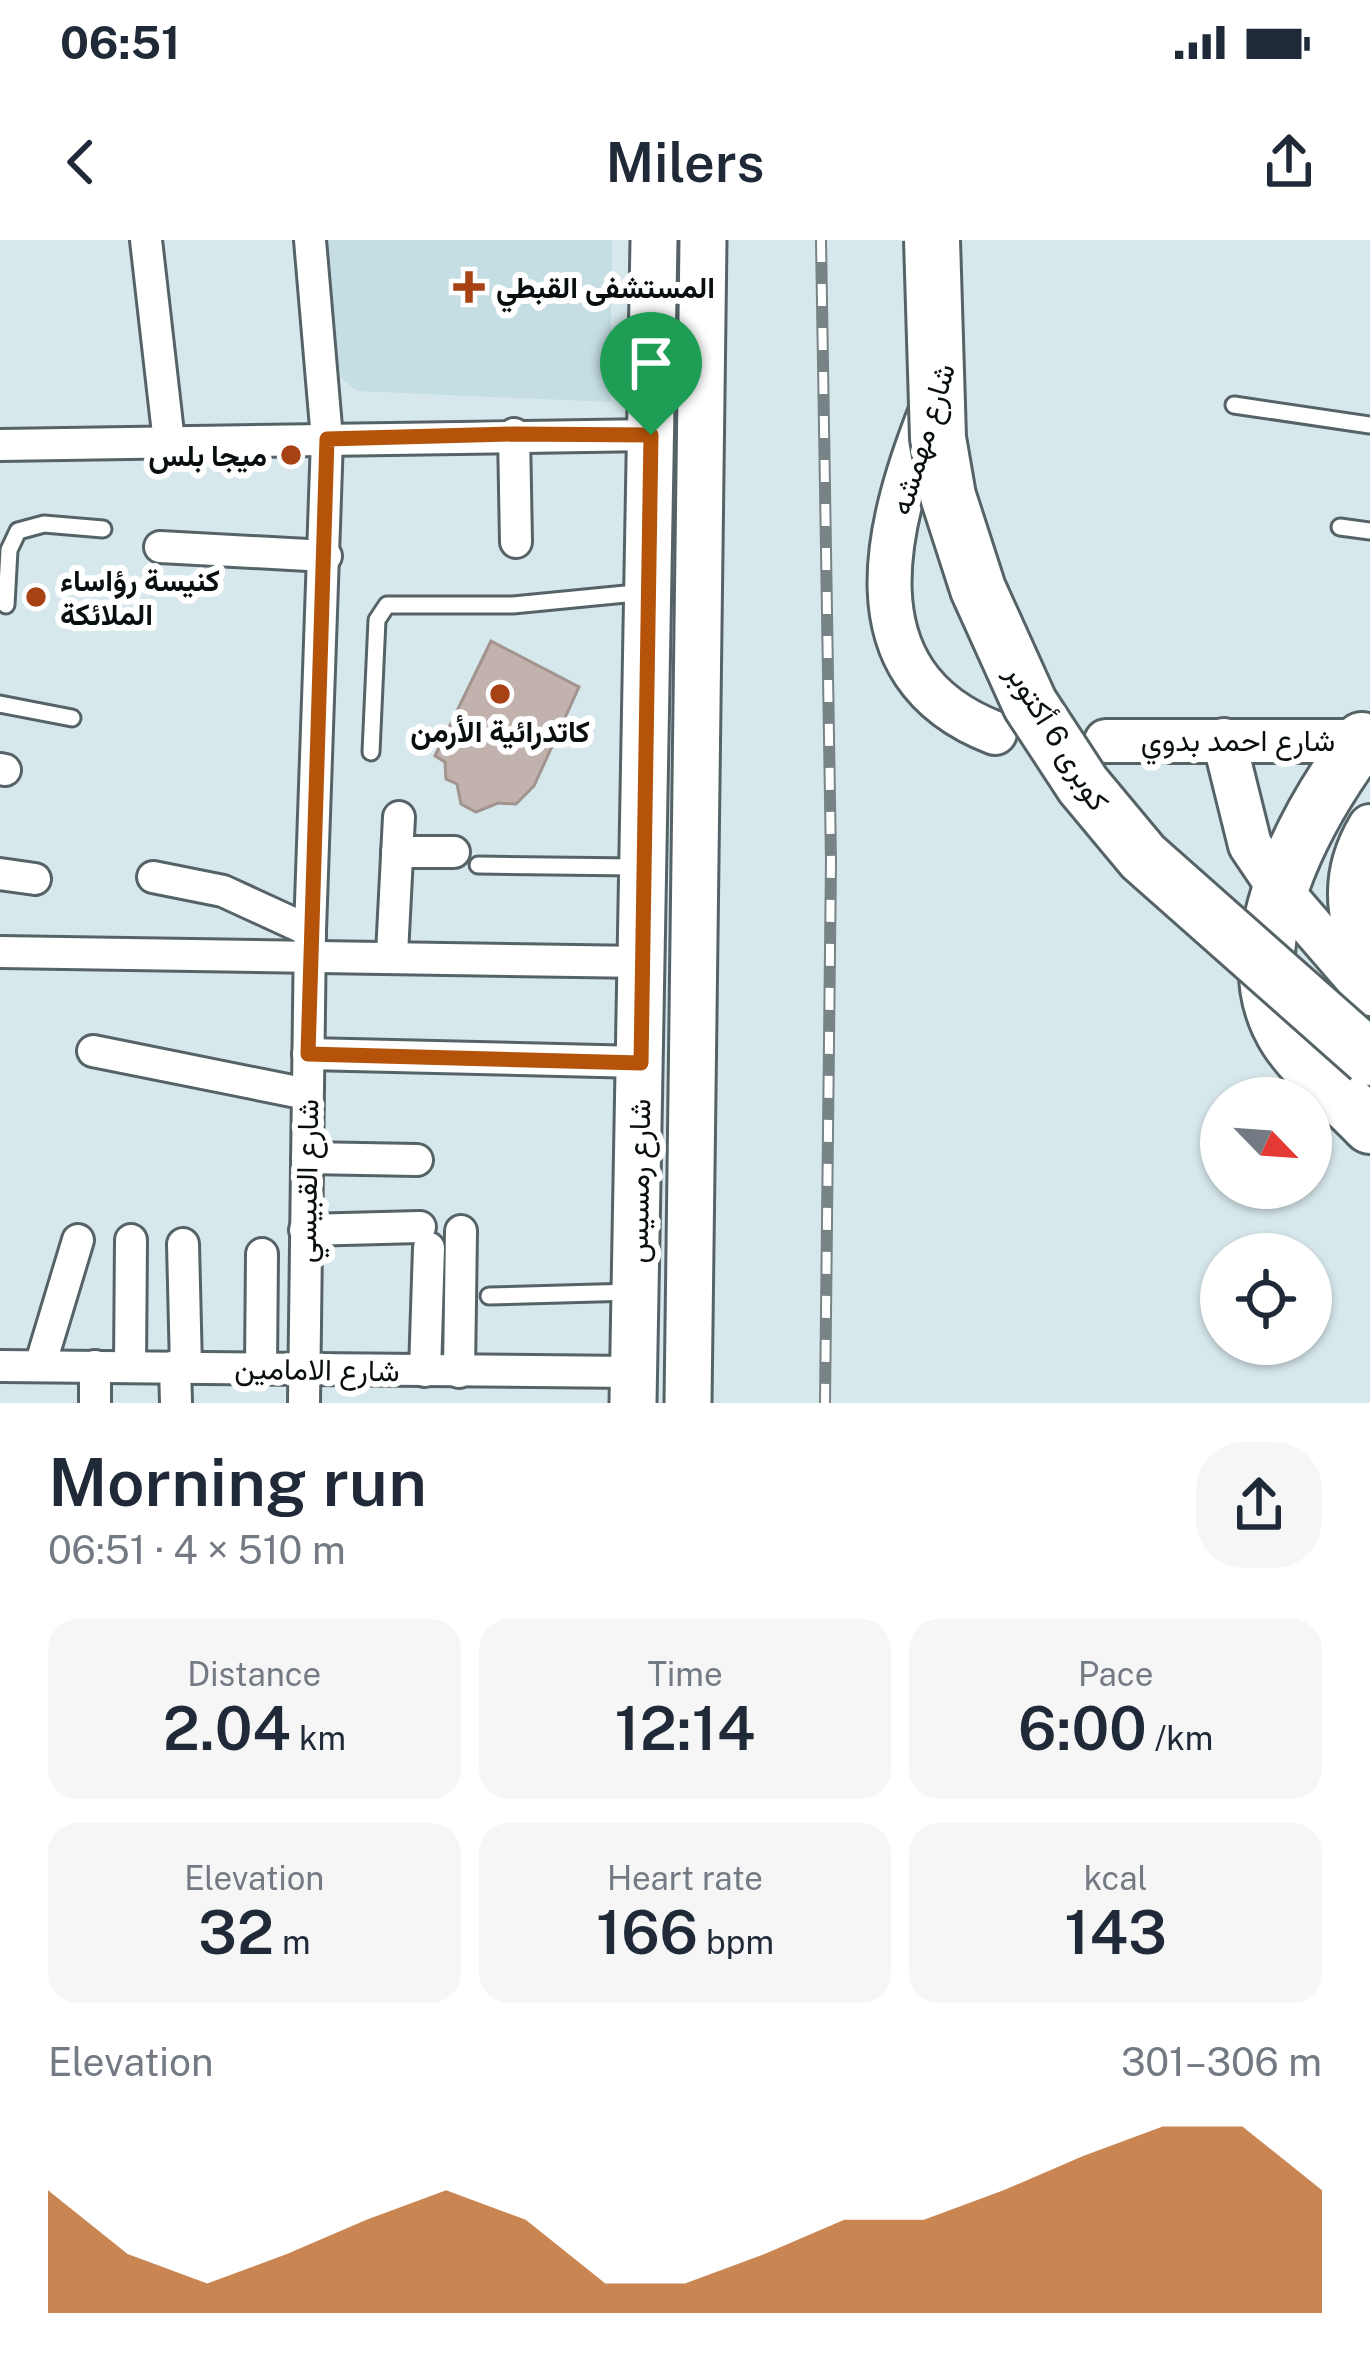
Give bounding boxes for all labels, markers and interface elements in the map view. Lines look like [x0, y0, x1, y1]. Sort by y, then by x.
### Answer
text: 06:51 [60, 16, 180, 69]
icon: back [48, 129, 114, 195]
icon: share [1256, 129, 1322, 195]
text: Milers [606, 131, 765, 194]
place label: المستشفى القبطي [496, 269, 715, 313]
marker: المستشفى القبطي [453, 271, 485, 303]
pin [600, 312, 702, 435]
icon: arrive [618, 330, 684, 396]
street label: شارع مهمشه [882, 359, 965, 520]
place label: ميجا بلس [148, 437, 267, 474]
marker: ميجا بلس [278, 442, 304, 468]
place label: كنيسة رؤاساء الملائكة [60, 562, 220, 632]
marker: كنيسة رؤاساء الملائكة [23, 584, 49, 610]
street label: كوبرى 6 أكتوبر [997, 656, 1117, 818]
marker: كاتدرائية الأرمن [487, 681, 513, 707]
place label: كاتدرائية الأرمن [410, 713, 590, 750]
street label: شارع احمد بدوي [1141, 722, 1335, 765]
north arrow [1200, 1077, 1332, 1209]
map controls [1200, 1077, 1332, 1365]
street label: شارع رمسيس [619, 1098, 660, 1264]
street label: شارع القبيسي [287, 1099, 332, 1264]
button: locate [1200, 1233, 1332, 1365]
street label: شارع الامامين [234, 1350, 400, 1391]
button: share [1196, 1442, 1322, 1568]
text: Morning run [48, 1443, 427, 1521]
text: 06:51 · 4 × 510 m [48, 1527, 346, 1573]
text: Distance [187, 1655, 321, 1693]
text: Time [647, 1655, 723, 1693]
text: Pace [1078, 1655, 1153, 1693]
text: 2.04 [163, 1693, 291, 1764]
text: 12:14 [615, 1693, 755, 1764]
text: 6:00 [1018, 1693, 1147, 1764]
text: km [291, 1719, 346, 1757]
text: /km [1147, 1719, 1213, 1757]
text: Elevation [184, 1859, 324, 1897]
text: Heart rate [607, 1859, 763, 1897]
text: kcal [1084, 1859, 1148, 1897]
text: 32 [198, 1897, 274, 1968]
text: 166 [596, 1897, 698, 1968]
text: 143 [1064, 1897, 1167, 1968]
text: m [274, 1923, 311, 1961]
text: bpm [698, 1923, 774, 1961]
text: Elevation [48, 2039, 214, 2085]
text: 301–306 m [1121, 2039, 1322, 2085]

